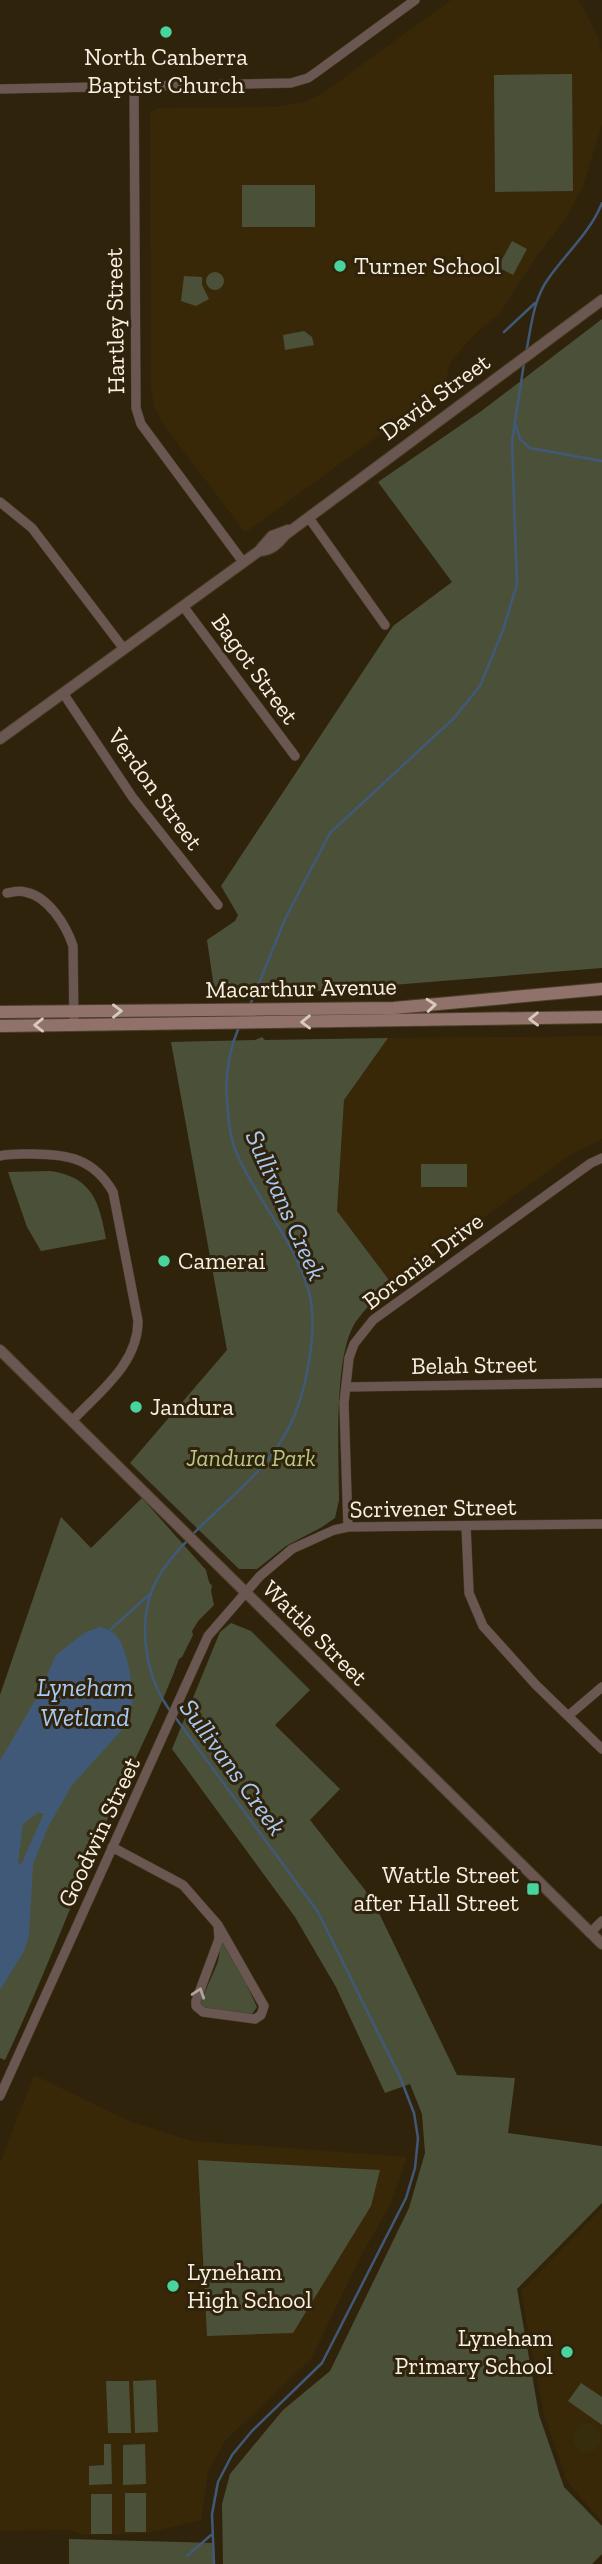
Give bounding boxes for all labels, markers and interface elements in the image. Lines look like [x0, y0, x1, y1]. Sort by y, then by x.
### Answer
marker: North Canberra Baptist Church [158, 24, 174, 40]
place label: North Canberra Baptist Church [84, 42, 248, 99]
street label: Hartley Street [99, 248, 130, 394]
place label: Turner School [354, 251, 501, 280]
marker: Turner School [332, 258, 348, 274]
street label: David Street [374, 347, 495, 446]
street label: Bagot Street [206, 608, 305, 730]
street label: Verdon Street [101, 721, 209, 855]
street label: Macarthur Avenue [205, 971, 397, 1004]
one-way arrow [425, 997, 437, 1012]
one-way arrow [112, 1004, 123, 1019]
one-way arrow [528, 1011, 539, 1026]
one-way arrow [301, 1014, 311, 1030]
one-way arrow [33, 1017, 44, 1033]
water label: Sullivans Creek [239, 1125, 333, 1285]
street label: Boronia Drive [357, 1206, 489, 1315]
place label: Camerai [178, 1246, 266, 1275]
marker: Camerai [156, 1253, 172, 1269]
street label: Belah Street [411, 1349, 537, 1380]
place label: Jandura [150, 1392, 234, 1421]
marker: Jandura [128, 1399, 144, 1415]
park label: Jandura Park [185, 1443, 316, 1472]
street label: Scrivener Street [349, 1492, 517, 1523]
street label: Wattle Street [257, 1574, 374, 1691]
water label: Lyneham Wetland [37, 1671, 133, 1733]
water label: Sullivans Creek [173, 1692, 293, 1842]
street label: Goodwin Street [51, 1752, 146, 1911]
place label: Wattle Street after Hall Street [353, 1860, 519, 1917]
marker: Wattle Street after Hall Street [525, 1881, 541, 1897]
one-way arrow [191, 1987, 206, 1999]
place label: Lyneham High School [187, 2257, 312, 2314]
marker: Lyneham High School [165, 2278, 181, 2294]
place label: Lyneham Primary School [395, 2323, 553, 2380]
marker: Lyneham Primary School [559, 2344, 575, 2360]

